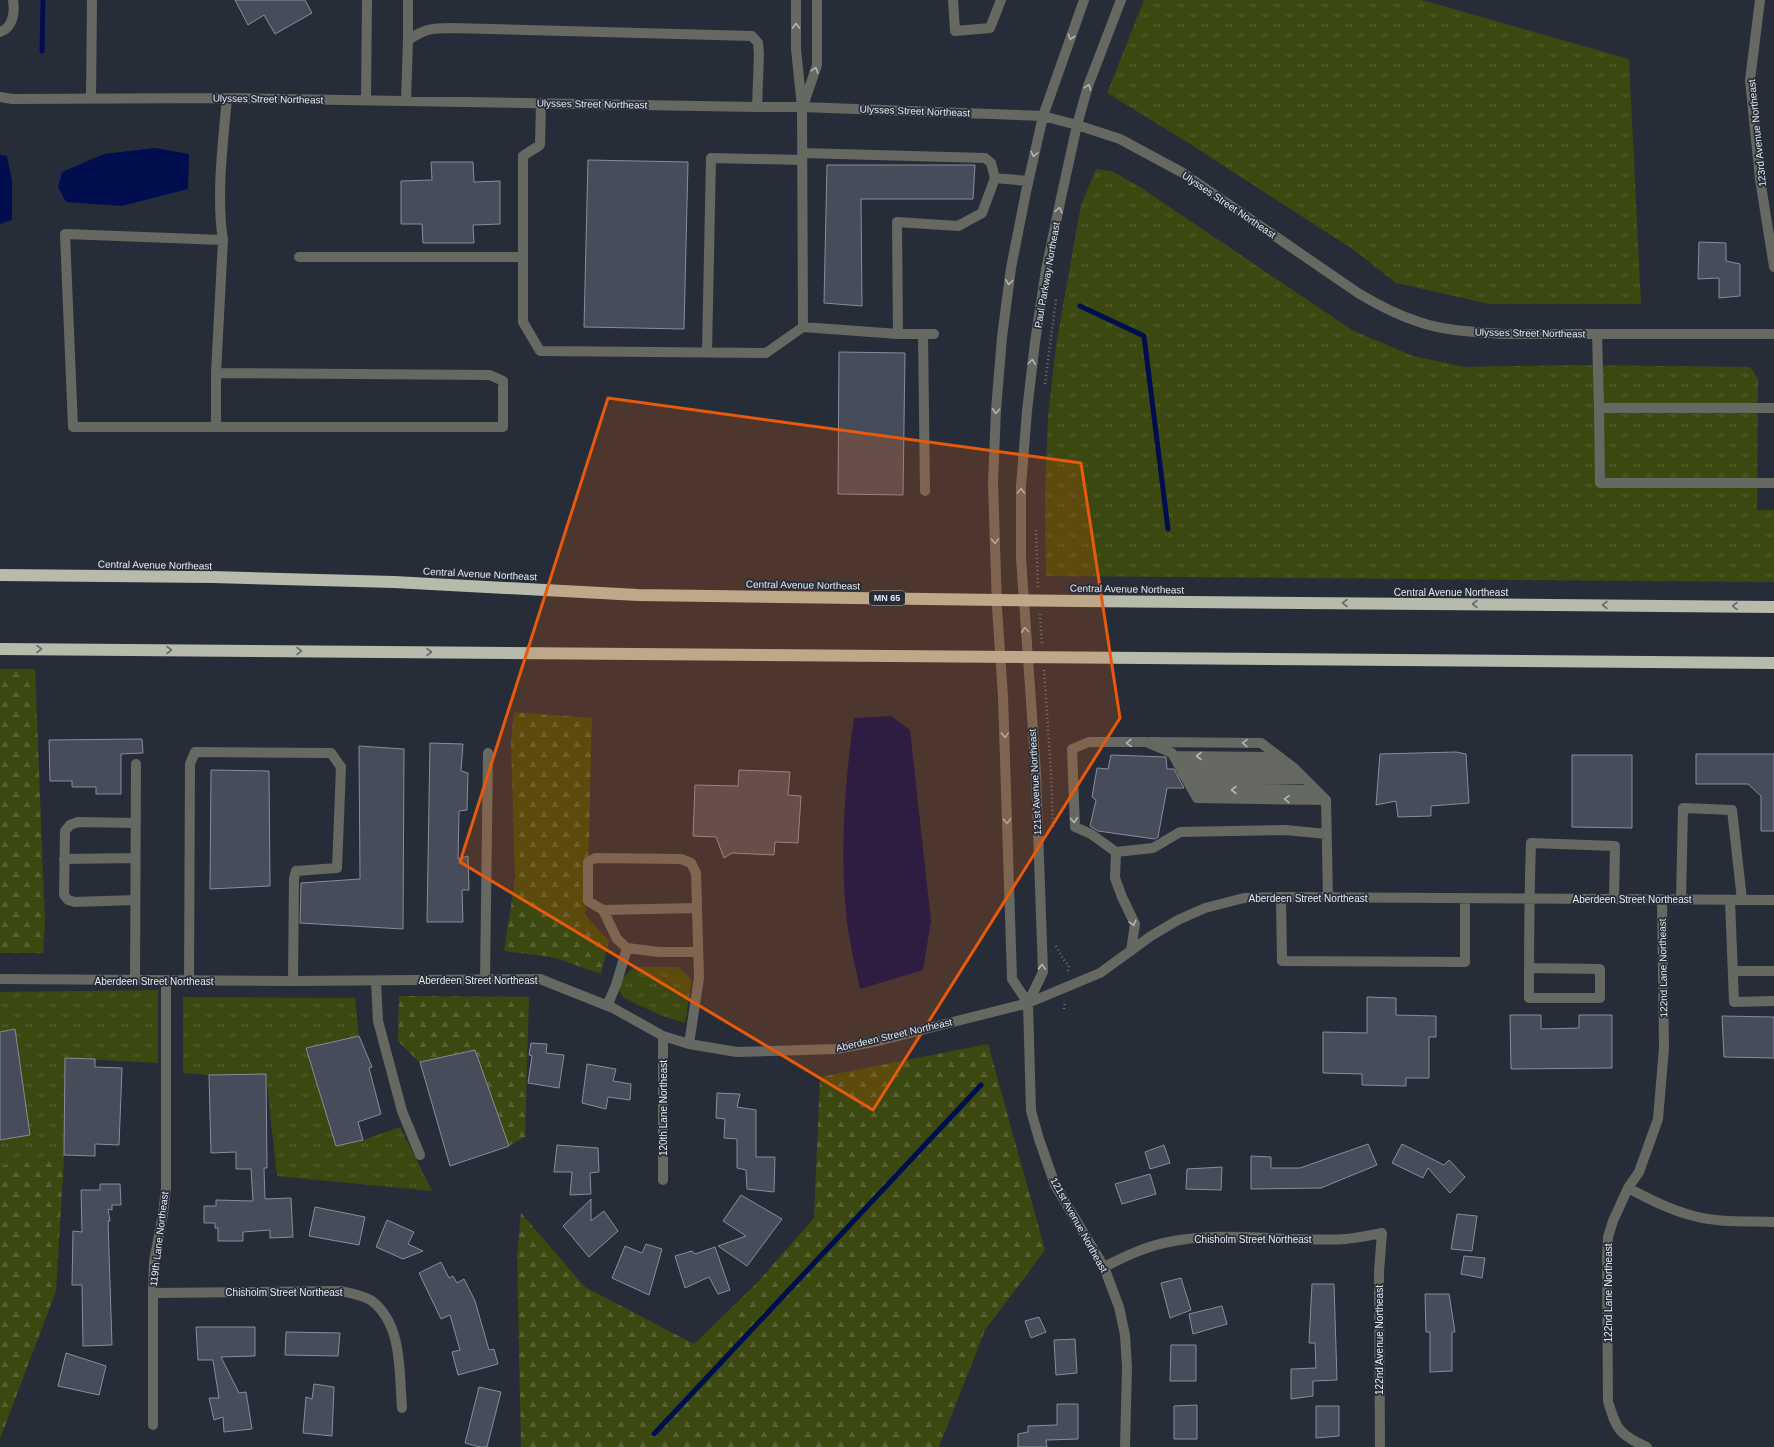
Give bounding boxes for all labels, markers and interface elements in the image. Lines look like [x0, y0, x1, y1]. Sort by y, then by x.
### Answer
one-way arrow [792, 23, 800, 29]
one-way arrow [1067, 33, 1075, 40]
one-way arrow [810, 66, 819, 73]
street label: 123rd Avenue Northeast [1746, 79, 1768, 187]
one-way arrow [1083, 84, 1091, 91]
street label: Ulysses Street Northeast [213, 93, 324, 105]
street label: Ulysses Street Northeast [537, 98, 648, 110]
street label: Ulysses Street Northeast [860, 104, 971, 118]
one-way arrow [1031, 151, 1039, 158]
street label: Ulysses Street Northeast [1180, 170, 1278, 241]
one-way arrow [1054, 207, 1062, 213]
street label: Paul Parkway Northeast [1032, 221, 1062, 329]
one-way arrow [1005, 279, 1014, 285]
street label: Ulysses Street Northeast [1475, 327, 1586, 339]
one-way arrow [1028, 359, 1037, 365]
one-way arrow [992, 408, 1001, 414]
one-way arrow [1017, 488, 1025, 494]
one-way arrow [991, 538, 999, 544]
street label: Central Avenue Northeast [98, 559, 212, 572]
street label: Central Avenue Northeast [423, 566, 538, 582]
street label: Central Avenue Northeast [746, 579, 860, 592]
street label: Central Avenue Northeast [1070, 583, 1184, 596]
street label: Central Avenue Northeast [1394, 587, 1508, 598]
road number: MN 65 [869, 591, 905, 605]
one-way arrow [1342, 599, 1348, 607]
one-way arrow [1472, 600, 1478, 608]
one-way arrow [1602, 601, 1608, 609]
one-way arrow [1732, 602, 1738, 610]
one-way arrow [1021, 627, 1030, 633]
one-way arrow [36, 645, 42, 653]
one-way arrow [166, 646, 172, 654]
one-way arrow [296, 647, 302, 655]
one-way arrow [426, 648, 432, 656]
street label: 121st Avenue Northeast [1027, 728, 1043, 835]
one-way arrow [1000, 732, 1009, 738]
one-way arrow [1126, 739, 1132, 747]
one-way arrow [1242, 739, 1248, 747]
one-way arrow [1196, 752, 1202, 760]
one-way arrow [1231, 786, 1237, 794]
one-way arrow [1284, 795, 1290, 803]
one-way arrow [1070, 817, 1079, 823]
one-way arrow [1003, 818, 1012, 824]
street label: Aberdeen Street Northeast [1249, 893, 1368, 904]
street label: Aberdeen Street Northeast [1573, 894, 1692, 905]
street label: 122nd Lane Northeast [1657, 918, 1669, 1018]
one-way arrow [1128, 919, 1137, 926]
one-way arrow [1038, 964, 1046, 970]
street label: Aberdeen Street Northeast [419, 975, 538, 986]
street label: Aberdeen Street Northeast [95, 976, 214, 987]
street label: Aberdeen Street Northeast [835, 1016, 953, 1054]
street label: 120th Lane Northeast [658, 1060, 669, 1156]
street label: 121st Avenue Northeast [1048, 1176, 1110, 1274]
street label: 119th Lane Northeast [148, 1191, 170, 1287]
street label: Chisholm Street Northeast [1194, 1234, 1312, 1245]
street label: 122nd Lane Northeast [1603, 1243, 1614, 1342]
street label: 122nd Avenue Northeast [1374, 1285, 1385, 1395]
street label: Chisholm Street Northeast [225, 1287, 343, 1298]

